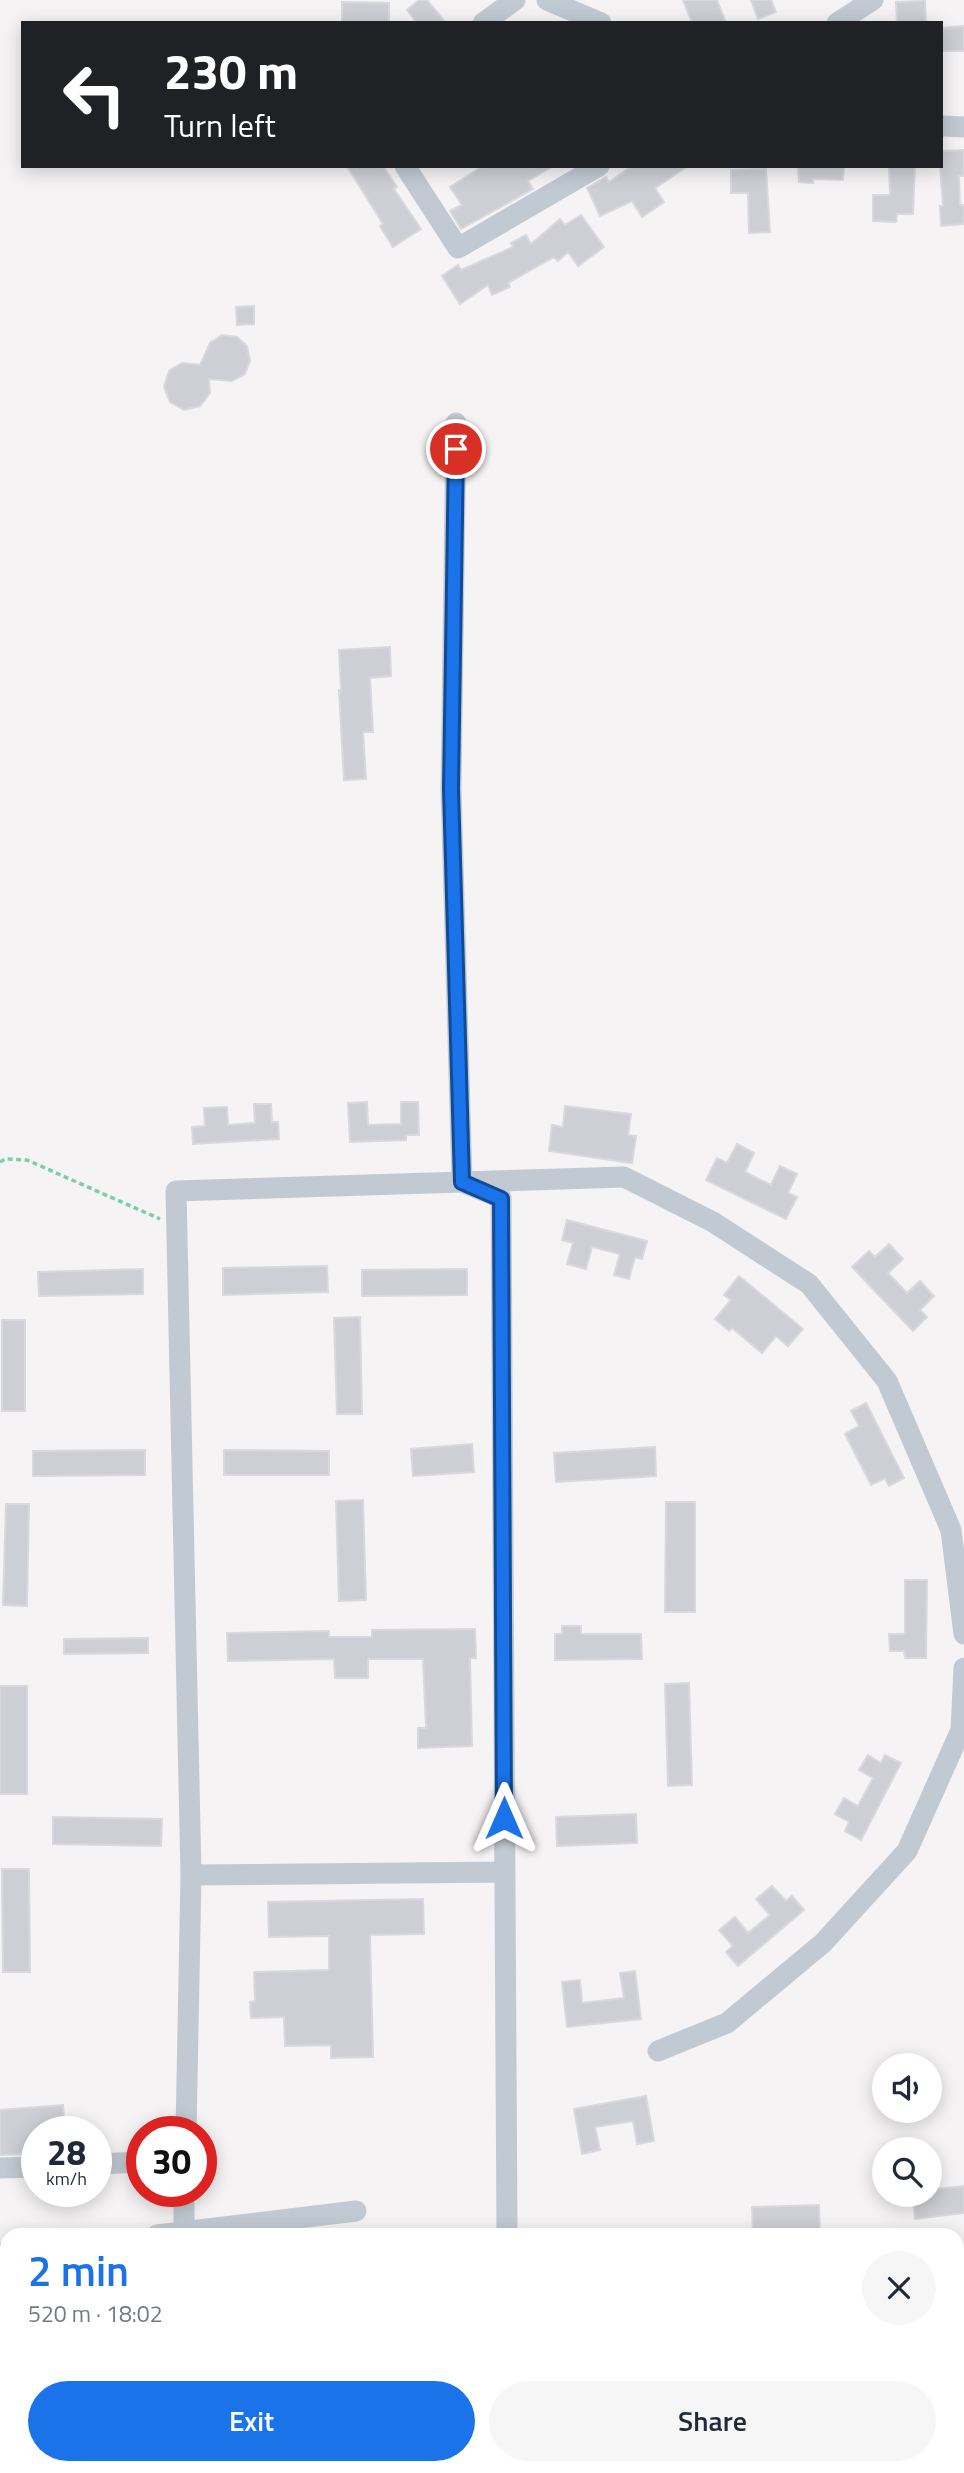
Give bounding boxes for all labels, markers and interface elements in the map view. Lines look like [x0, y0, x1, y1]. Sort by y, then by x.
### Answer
text: 230 m [164, 33, 298, 108]
icon: left [49, 49, 140, 140]
text: Turn left [164, 101, 276, 149]
pin [426, 419, 486, 479]
icon: arrive [437, 430, 475, 468]
position arrow [467, 1781, 541, 1855]
map controls [872, 2053, 942, 2207]
button: sound [872, 2053, 942, 2123]
speed limit sign: 30 [126, 2116, 217, 2207]
text: 28 [47, 2125, 86, 2179]
button: search [872, 2137, 942, 2207]
text: km/h [46, 2165, 87, 2192]
text: 2 min [28, 2238, 129, 2302]
button: close [862, 2251, 936, 2325]
text: 520 m · 18:02 [28, 2296, 163, 2331]
button: Exit [28, 2381, 475, 2461]
button: Share [489, 2381, 936, 2461]

